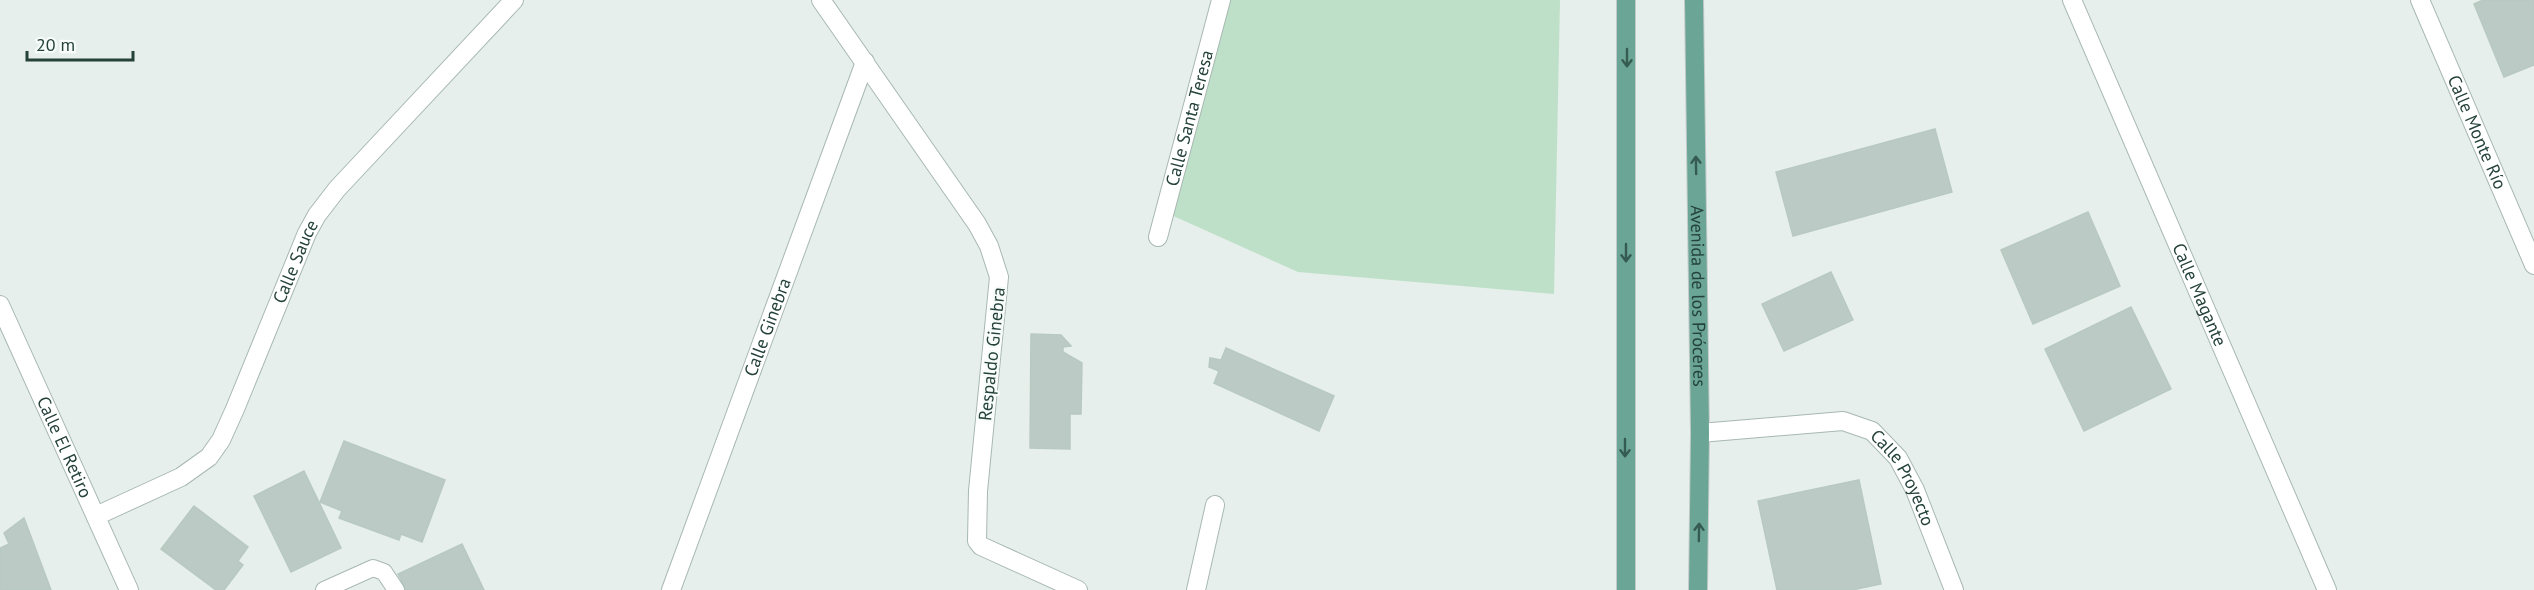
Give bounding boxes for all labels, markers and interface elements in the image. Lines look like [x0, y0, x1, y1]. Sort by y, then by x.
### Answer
scale bar [27, 24, 134, 62]
text: 20 m [36, 33, 75, 56]
street label: Calle Santa Teresa [1160, 48, 1218, 188]
one-way arrow [1621, 48, 1633, 68]
street label: Calle Monte Río [2443, 71, 2512, 193]
one-way arrow [1690, 155, 1702, 175]
street label: Avenida de los Próceres [1686, 205, 1711, 387]
street label: Calle Sauce [267, 216, 323, 307]
street label: Calle Magante [2167, 239, 2232, 350]
one-way arrow [1620, 243, 1632, 263]
street label: Calle Ginebra [739, 275, 796, 379]
street label: Respaldo Ginebra [973, 286, 1010, 422]
street label: Calle El Retiro [32, 393, 98, 501]
street label: Calle Proyecto [1866, 424, 1940, 529]
one-way arrow [1619, 438, 1631, 458]
one-way arrow [1693, 522, 1705, 542]

